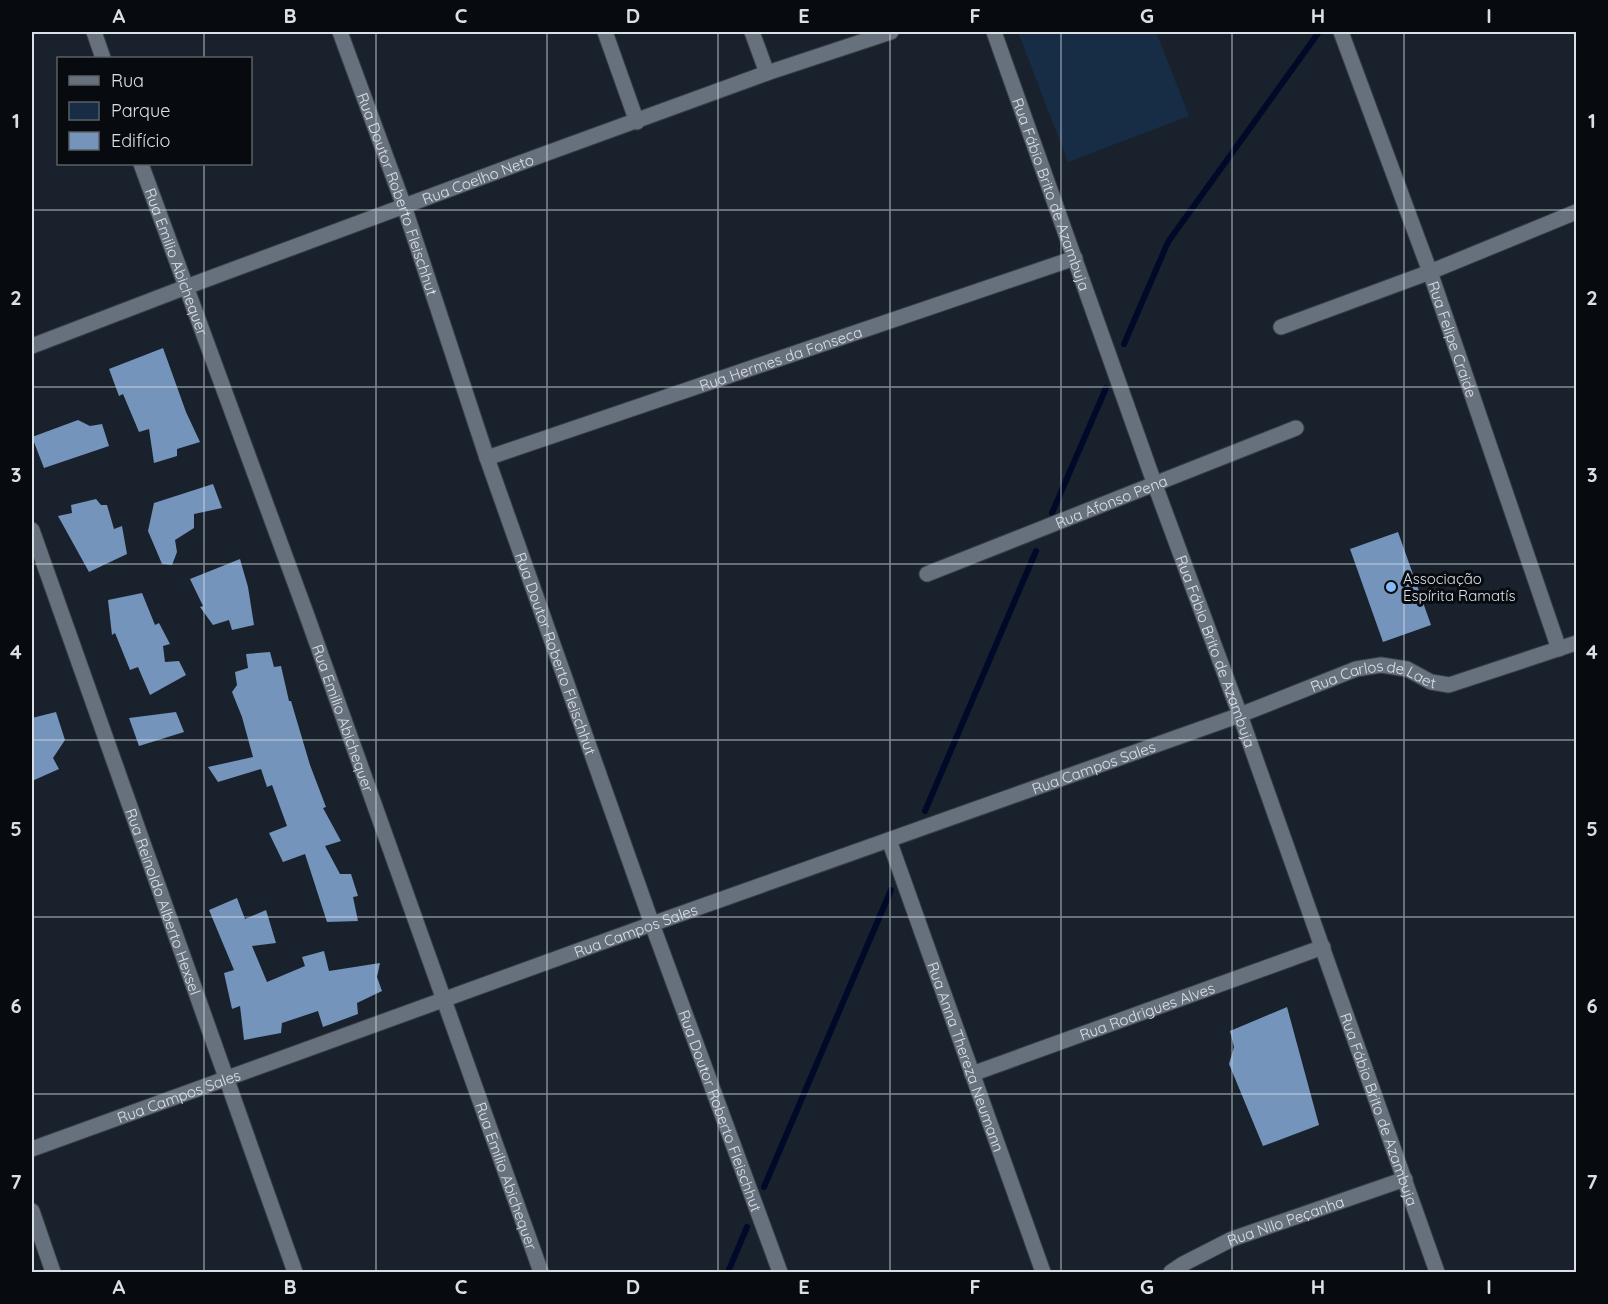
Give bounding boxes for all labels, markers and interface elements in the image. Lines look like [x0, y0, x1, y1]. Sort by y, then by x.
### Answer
text: A [113, 3, 126, 28]
text: B [283, 3, 297, 28]
text: C [455, 3, 468, 28]
text: D [626, 3, 640, 28]
text: E [798, 3, 810, 28]
text: F [969, 3, 981, 28]
text: G [1140, 3, 1154, 28]
text: H [1311, 3, 1325, 28]
text: I [1486, 3, 1492, 28]
legend [57, 57, 252, 165]
text: Rua [111, 69, 144, 92]
street label: Rua Doutor Roberto Fleischhut [354, 90, 442, 298]
street label: Rua Fábio Brito de Azambuja [1009, 95, 1095, 293]
text: Parque [111, 99, 170, 122]
text: 1 [12, 108, 20, 133]
text: 1 [1588, 108, 1596, 133]
text: Edifício [111, 129, 170, 152]
street label: Rua Coelho Neto [419, 149, 536, 208]
street label: Rua Emilio Abichequer [141, 185, 213, 338]
street label: Rua Felipe Craide [1424, 278, 1482, 400]
text: 2 [10, 285, 22, 310]
text: 2 [1586, 285, 1598, 310]
street label: Rua Hermes da Fonseca [697, 322, 864, 395]
text: 3 [11, 462, 21, 487]
text: 3 [1587, 462, 1597, 487]
street label: Rua Afonso Pena [1052, 470, 1170, 532]
street label: Rua Doutor Roberto Fleischhut [512, 549, 601, 757]
street label: Rua Fábio Brito de Azambuja [1172, 552, 1260, 750]
place label: Associação Espírita Ramatís [1403, 569, 1515, 605]
marker: Associação Espírita Ramatís [1384, 580, 1398, 594]
text: 4 [10, 639, 22, 664]
text: 4 [1586, 639, 1598, 664]
street label: Rua Emilio Abichequer [308, 642, 379, 795]
street label: Rua Carlos de Laet [1307, 655, 1437, 696]
street label: Rua Campos Sales [1029, 736, 1158, 798]
street label: Rua Reinoldo Alberto Hexsel [122, 805, 205, 997]
text: 5 [10, 816, 22, 841]
text: 5 [1586, 816, 1598, 841]
street label: Rua Campos Sales [571, 899, 700, 961]
street label: Rua Anna Thereza Neumann [924, 959, 1009, 1154]
street label: Rua Rodrigues Alves [1077, 978, 1217, 1044]
text: 6 [10, 993, 22, 1018]
text: 6 [1586, 993, 1598, 1018]
street label: Rua Doutor Roberto Fleischhut [675, 1007, 766, 1214]
street label: Rua Fábio Brito de Azambuja [1336, 1010, 1422, 1208]
street label: Rua Campos Sales [114, 1065, 243, 1127]
street label: Rua Emilio Abichequer [472, 1099, 542, 1253]
text: 7 [11, 1169, 22, 1194]
text: 7 [1587, 1169, 1598, 1194]
street label: Rua Nilo Peçanha [1224, 1191, 1347, 1250]
text: A [113, 1274, 126, 1299]
text: B [283, 1274, 297, 1299]
text: C [455, 1274, 468, 1299]
text: D [626, 1274, 640, 1299]
text: E [798, 1274, 810, 1299]
text: F [969, 1274, 981, 1299]
text: G [1140, 1274, 1154, 1299]
text: H [1311, 1274, 1325, 1299]
text: I [1486, 1274, 1492, 1299]

